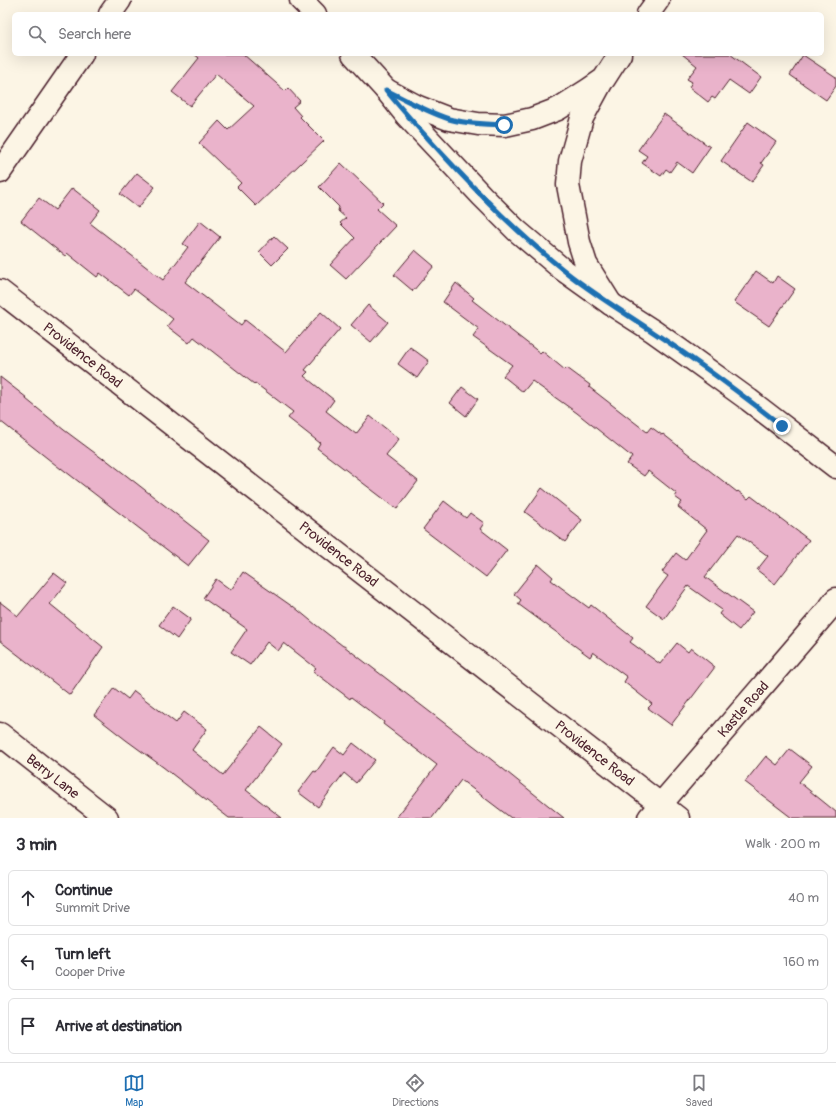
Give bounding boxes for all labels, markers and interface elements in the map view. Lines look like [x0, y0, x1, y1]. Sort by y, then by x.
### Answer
search box [12, 12, 824, 56]
icon: search [26, 23, 48, 45]
text: Search here [58, 25, 131, 44]
route start [495, 116, 513, 134]
street label: Providence Road [40, 319, 126, 392]
route end [773, 417, 791, 435]
street label: Providence Road [296, 518, 382, 591]
street label: Kastle Road [714, 678, 773, 741]
street label: Providence Road [552, 717, 638, 790]
street label: Berry Lane [23, 750, 83, 802]
text: 3 min [16, 834, 57, 855]
text: Walk · 200 m [745, 836, 820, 852]
text: Continue [55, 881, 113, 900]
icon: ahead [17, 887, 39, 909]
text: 40 m [788, 890, 819, 906]
text: Summit Drive [55, 900, 130, 916]
text: Turn left [55, 945, 111, 964]
icon: left [17, 951, 39, 973]
text: 160 m [783, 954, 819, 970]
text: Cooper Drive [55, 964, 125, 980]
icon: arrive [17, 1015, 39, 1037]
text: Arrive at destination [55, 1017, 182, 1036]
tab: Map [123, 1072, 145, 1109]
tab: Directions [392, 1072, 439, 1109]
tab: Saved [685, 1072, 713, 1109]

